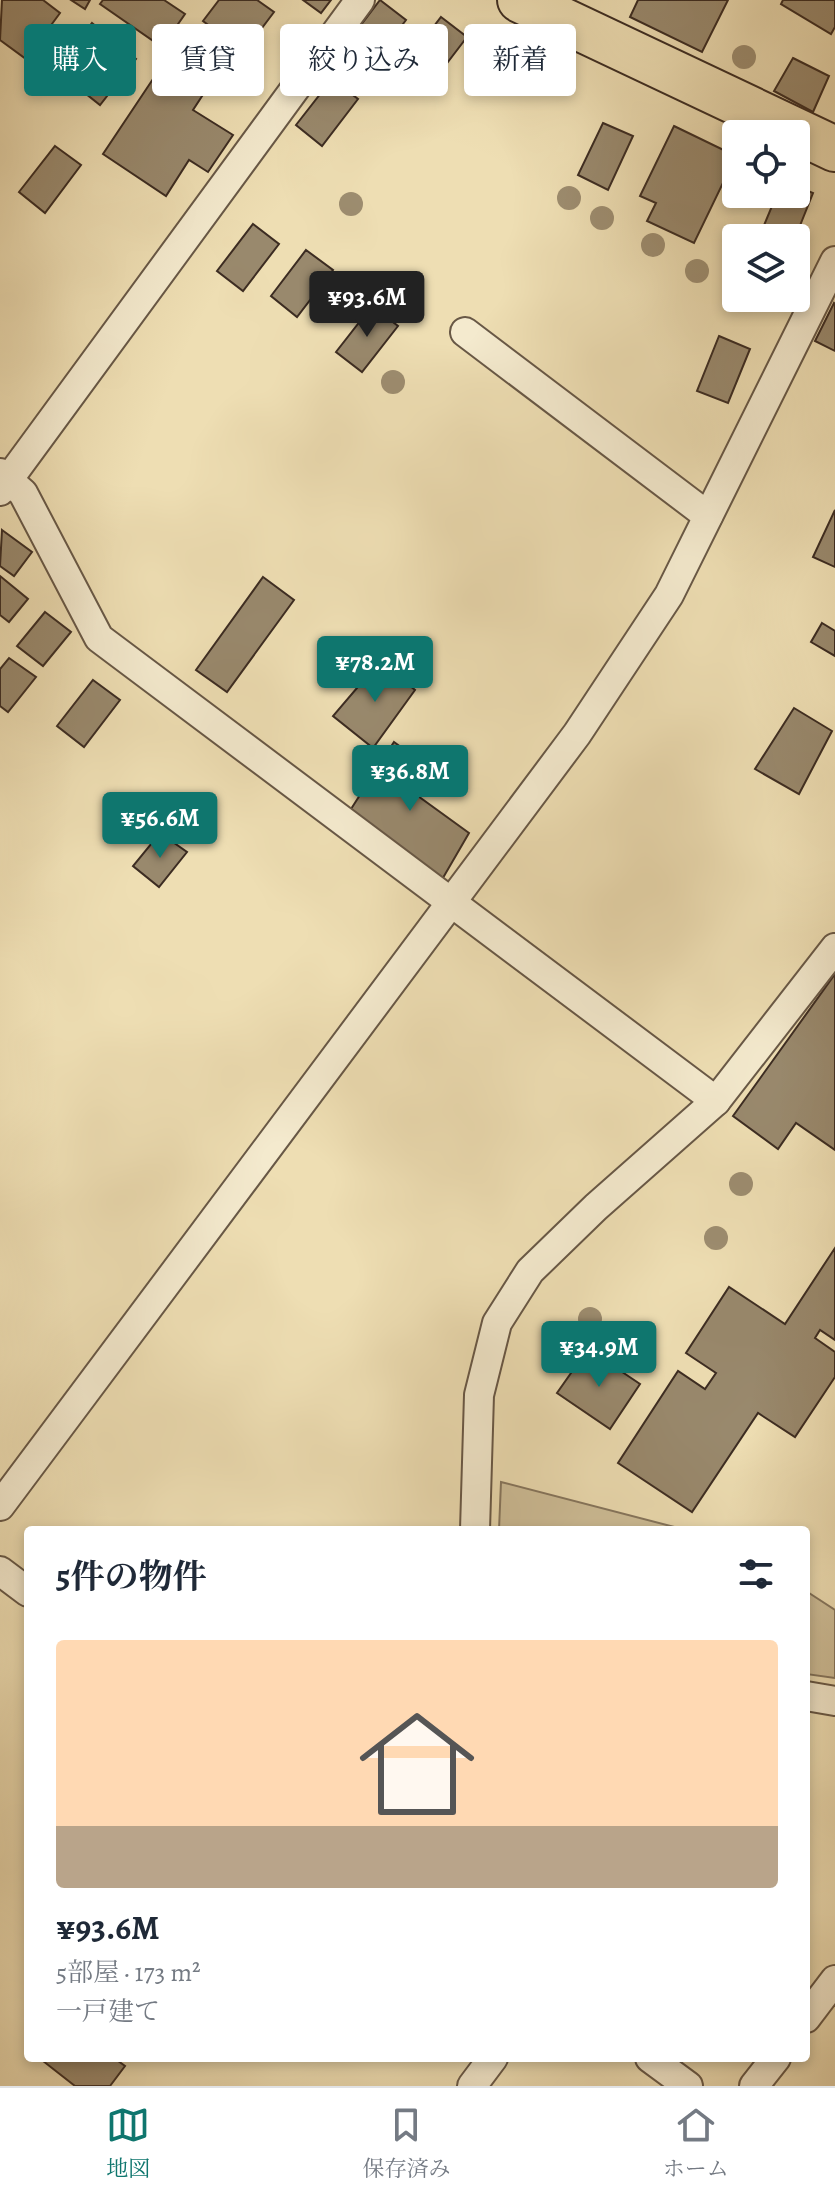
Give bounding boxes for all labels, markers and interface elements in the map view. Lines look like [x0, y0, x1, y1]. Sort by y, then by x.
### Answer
chip: 購入 [24, 24, 136, 96]
chip: 賃貸 [152, 24, 264, 96]
chip: 絞り込み [280, 24, 448, 96]
chip: 新着 [464, 24, 576, 96]
map controls [722, 120, 810, 312]
button: locate [722, 120, 810, 208]
button: layers [722, 224, 810, 312]
pin: ¥93.6M [302, 271, 432, 339]
text: ¥93.6M [327, 279, 407, 314]
pin: ¥78.2M [310, 636, 440, 704]
text: ¥78.2M [335, 644, 415, 679]
pin: ¥36.8M [345, 745, 475, 813]
text: ¥36.8M [370, 753, 450, 788]
pin: ¥56.6M [95, 792, 225, 860]
text: ¥56.6M [120, 800, 200, 835]
pin: ¥34.9M [534, 1321, 664, 1389]
text: ¥34.9M [559, 1329, 639, 1364]
icon: filters [734, 1552, 778, 1596]
text: 5件の物件 [56, 1553, 207, 1600]
icon: home [345, 1692, 489, 1836]
text: ¥93.6M [56, 1904, 160, 1951]
text: 5部屋 · 173 m² [56, 1955, 201, 1990]
text: 一戸建て [56, 1994, 160, 2029]
tab: 地図 [106, 2103, 150, 2184]
tab: 保存済み [362, 2103, 451, 2184]
tab: ホーム [663, 2103, 729, 2184]

